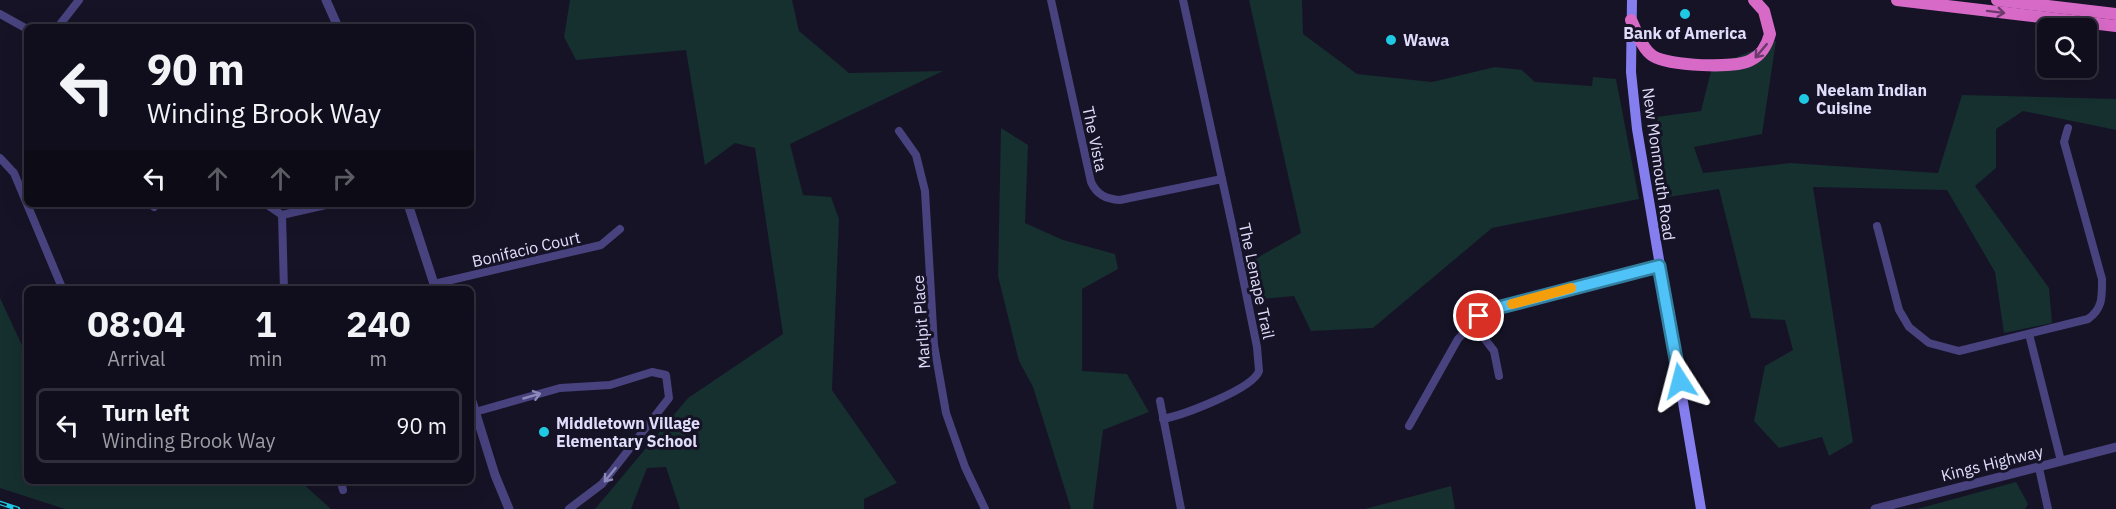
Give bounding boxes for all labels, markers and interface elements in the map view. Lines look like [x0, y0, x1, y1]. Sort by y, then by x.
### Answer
marker: Bank of America [1678, 7, 1692, 21]
one-way arrow [1986, 7, 2006, 18]
map controls [2037, 18, 2097, 78]
button: search [2037, 18, 2097, 78]
place label: Bank of America [1623, 23, 1747, 43]
place label: Wawa [1403, 30, 1449, 50]
marker: Wawa [1384, 33, 1398, 47]
text: 90 m [147, 42, 245, 97]
one-way arrow [1754, 43, 1767, 59]
icon: left [48, 48, 126, 126]
place label: Neelam Indian Cuisine [1816, 80, 1927, 118]
street label: New Monmouth Road [1638, 86, 1680, 242]
marker: Neelam Indian Cuisine [1797, 92, 1811, 106]
text: Winding Brook Way [147, 95, 381, 130]
street label: The Vista [1078, 104, 1112, 174]
icon: left [138, 162, 171, 195]
icon: ahead [201, 162, 234, 195]
icon: ahead [264, 162, 297, 195]
icon: right [327, 162, 360, 195]
street label: The Lenape Trail [1235, 221, 1279, 341]
street label: Bonifacio Court [470, 227, 582, 271]
street label: Marlpit Place [908, 274, 934, 369]
pin [1453, 290, 1504, 341]
icon: arrive [1462, 299, 1495, 332]
text: 08:04 [87, 300, 186, 347]
text: 1 [255, 300, 277, 347]
text: 240 [346, 300, 411, 347]
text: Arrival [107, 345, 166, 372]
text: min [249, 345, 283, 372]
text: m [370, 345, 387, 372]
position arrow [1648, 349, 1712, 413]
one-way arrow [522, 390, 541, 401]
text: Turn left [102, 398, 190, 427]
icon: left [51, 409, 84, 442]
text: 90 m [396, 411, 447, 440]
place label: Middletown Village Elementary School [556, 413, 700, 451]
marker: Middletown Village Elementary School [537, 425, 551, 439]
text: Winding Brook Way [102, 427, 276, 454]
street label: Kings Highway [1939, 441, 2045, 485]
one-way arrow [603, 467, 616, 483]

